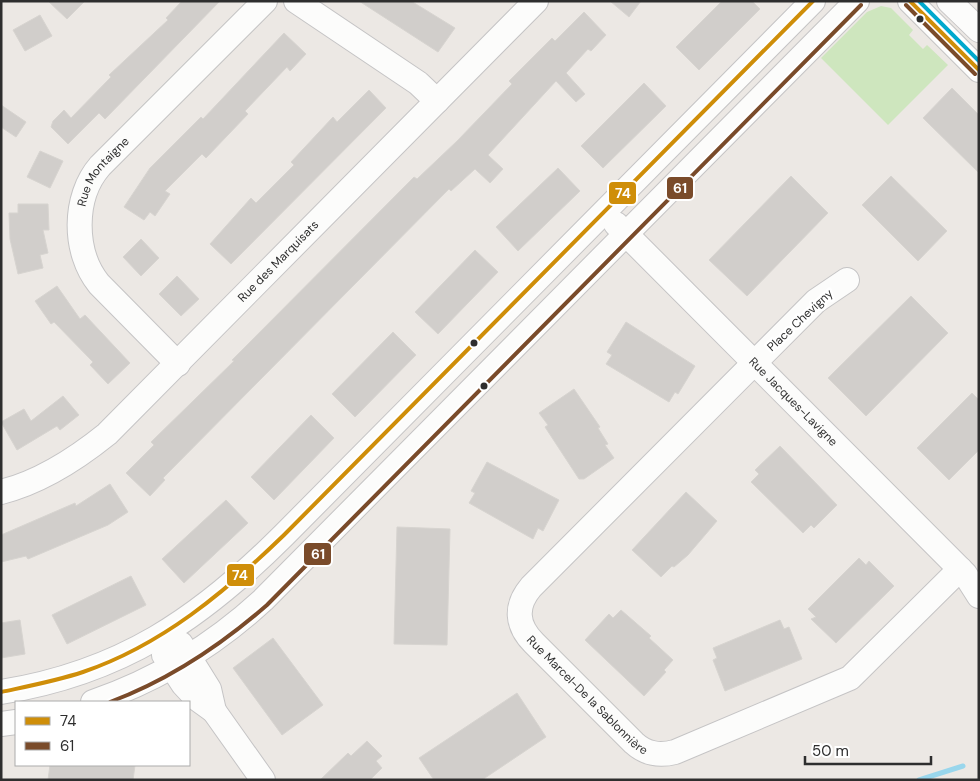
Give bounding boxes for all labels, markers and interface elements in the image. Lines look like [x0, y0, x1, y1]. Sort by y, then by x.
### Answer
unlabelled marker [915, 14, 925, 24]
street label: Rue Montaigne [74, 133, 133, 208]
line badge: 61 [666, 176, 694, 200]
text: 61 [673, 179, 687, 197]
line badge: 74 [608, 181, 637, 205]
text: 74 [615, 184, 631, 202]
street label: Rue des Marquisats [234, 217, 322, 306]
street label: Place Chevigny [764, 285, 837, 355]
unlabelled marker [469, 338, 479, 348]
street label: Rue Jacques-Lavigne [745, 354, 841, 450]
unlabelled marker [479, 381, 489, 391]
line badge: 61 [303, 542, 332, 566]
text: 61 [311, 545, 325, 563]
line badge: 74 [226, 563, 255, 587]
text: 74 [232, 566, 248, 584]
street label: Rue Marcel-De la Sablonnière [523, 632, 651, 759]
legend [15, 701, 190, 766]
text: 74 [60, 711, 76, 731]
scale bar [805, 734, 931, 766]
text: 61 [60, 736, 74, 756]
text: 50 m [812, 741, 849, 761]

